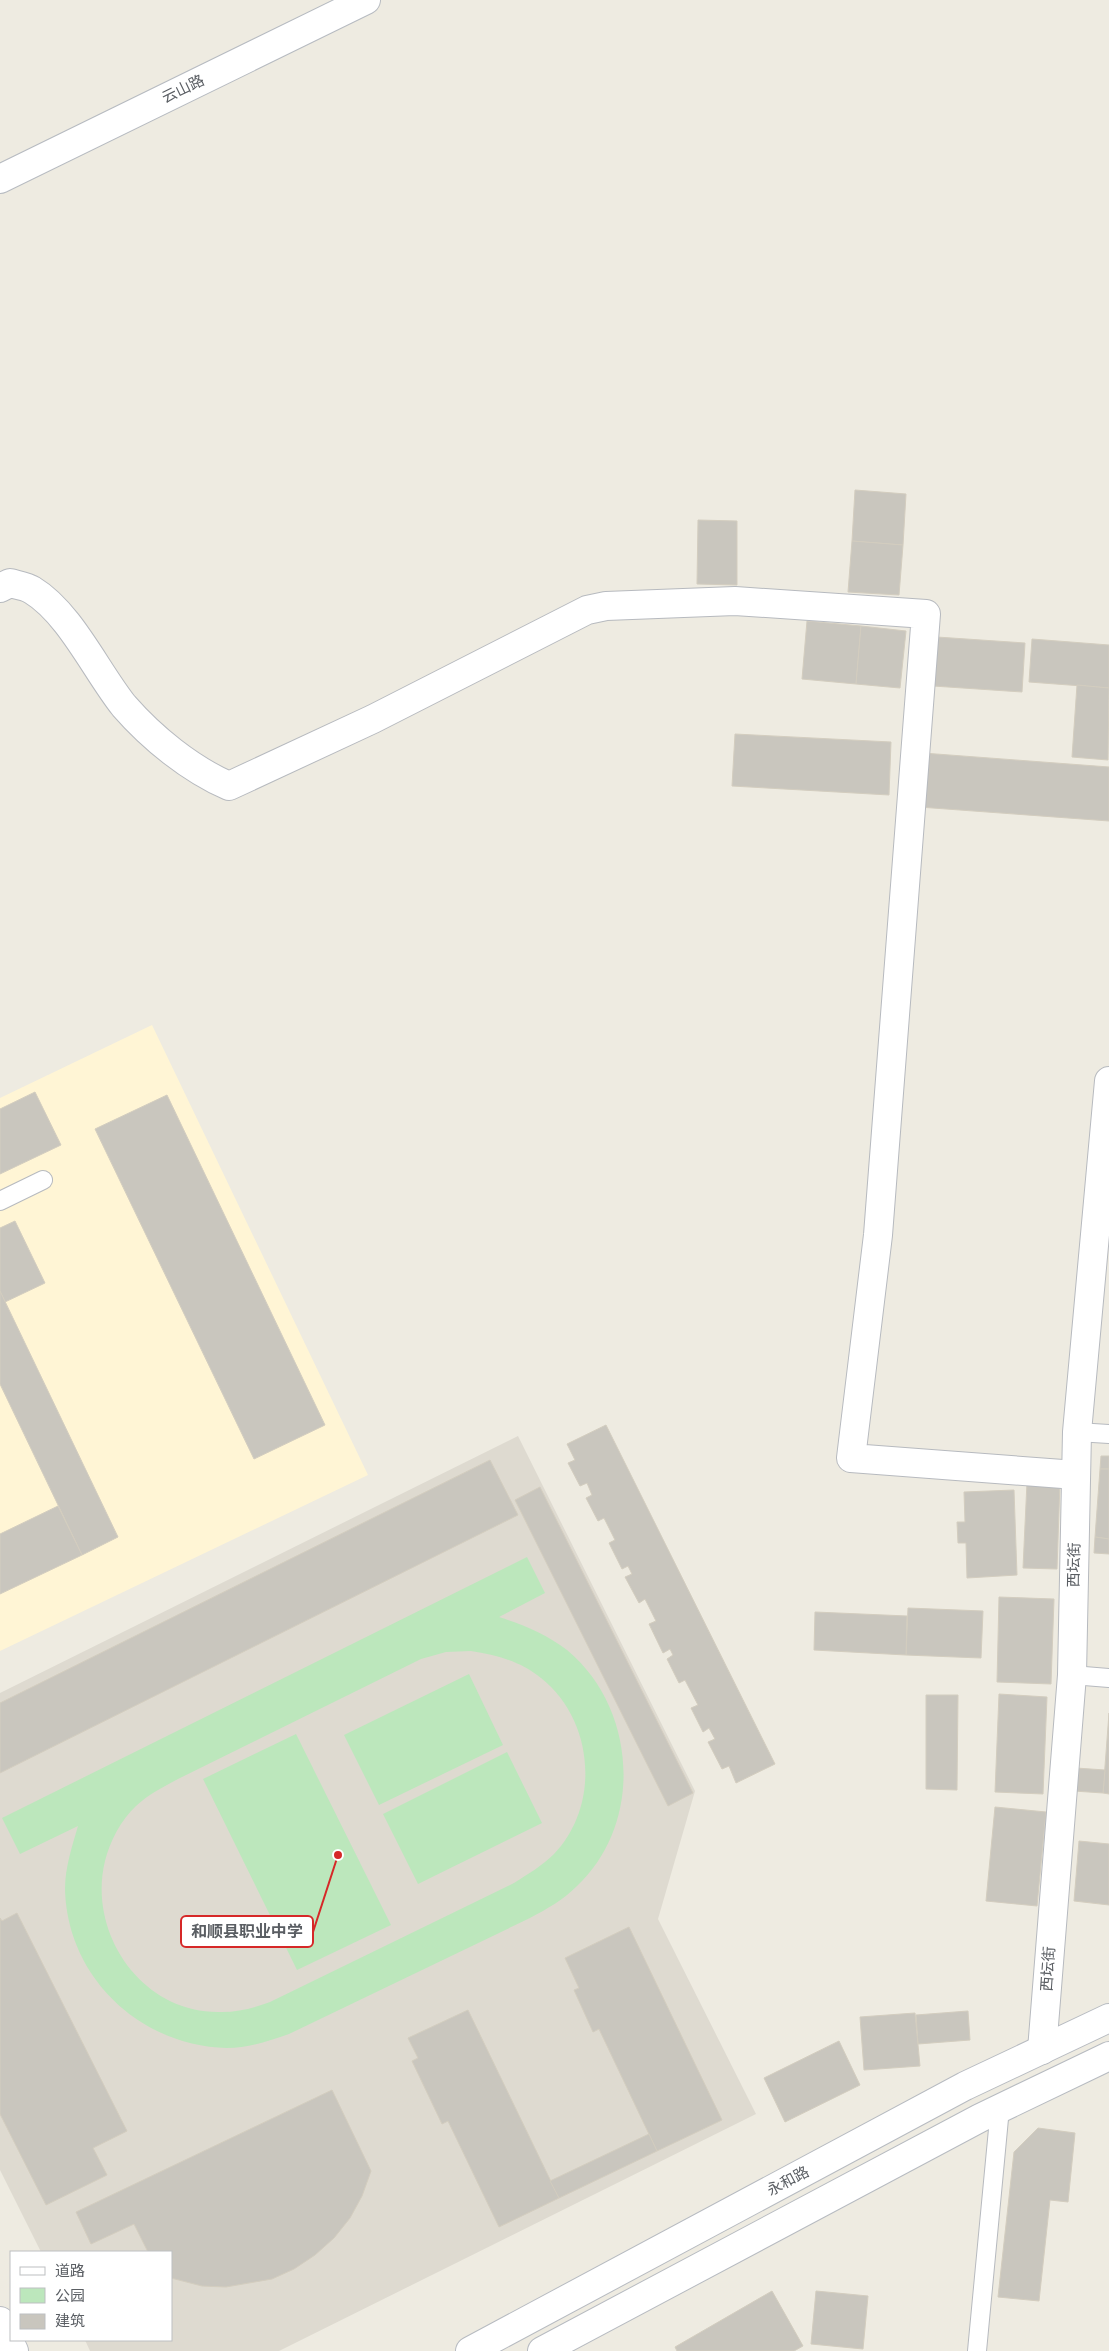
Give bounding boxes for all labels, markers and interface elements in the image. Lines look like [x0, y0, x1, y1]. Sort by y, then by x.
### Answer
street label: 云山路 [158, 69, 207, 107]
street label: 西坛街 [1063, 1542, 1083, 1588]
callout: 和顺县职业中学 [181, 1916, 313, 1947]
text: 和顺县职业中学 [191, 1920, 303, 1942]
street label: 西坛街 [1035, 1946, 1059, 1992]
street label: 永和路 [763, 2161, 812, 2200]
legend [10, 2251, 172, 2341]
text: 道路 [55, 2260, 85, 2280]
text: 公园 [55, 2285, 85, 2305]
text: 建筑 [55, 2310, 85, 2330]

